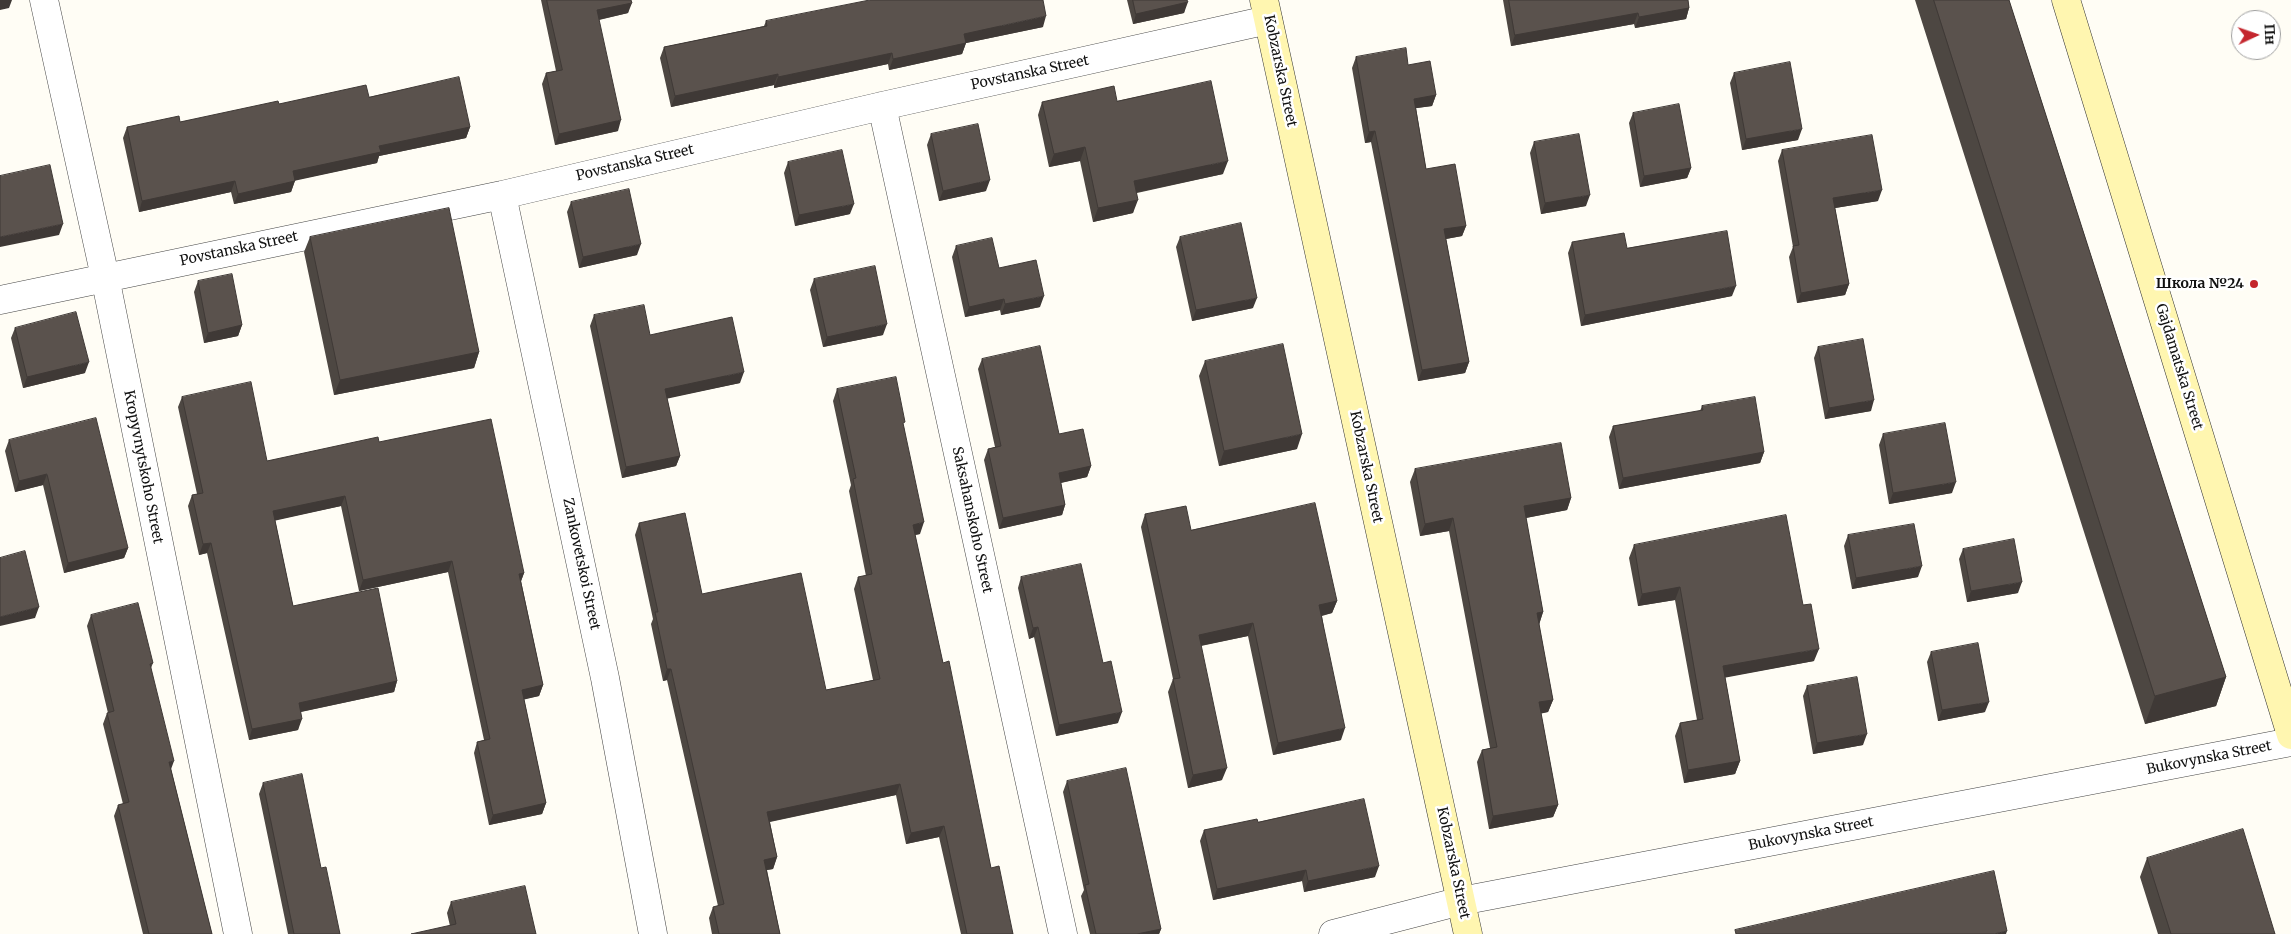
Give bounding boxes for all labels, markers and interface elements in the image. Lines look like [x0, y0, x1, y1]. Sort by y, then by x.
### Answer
north arrow [2231, 10, 2281, 60]
street label: Kobzarska Street [1260, 13, 1300, 129]
text: Пн [2260, 23, 2280, 45]
street label: Povstanska Street [969, 52, 1091, 94]
street label: Povstanska Street [574, 141, 696, 185]
street label: Povstanska Street [178, 228, 300, 270]
place label: Школа №24 [2156, 276, 2244, 292]
marker: Школа №24 [2248, 278, 2260, 290]
street label: Gajdamatska Street [2152, 302, 2206, 432]
street label: Kropyvnytskoho Street [120, 389, 166, 545]
street label: Kobzarska Street [1346, 409, 1386, 525]
street label: Saksahanskoho Street [948, 445, 996, 595]
street label: Zankovetskoi Street [559, 496, 603, 632]
street label: Bukovynska Street [2145, 738, 2273, 778]
street label: Kobzarska Street [1433, 805, 1473, 921]
street label: Bukovynska Street [1747, 814, 1875, 854]

